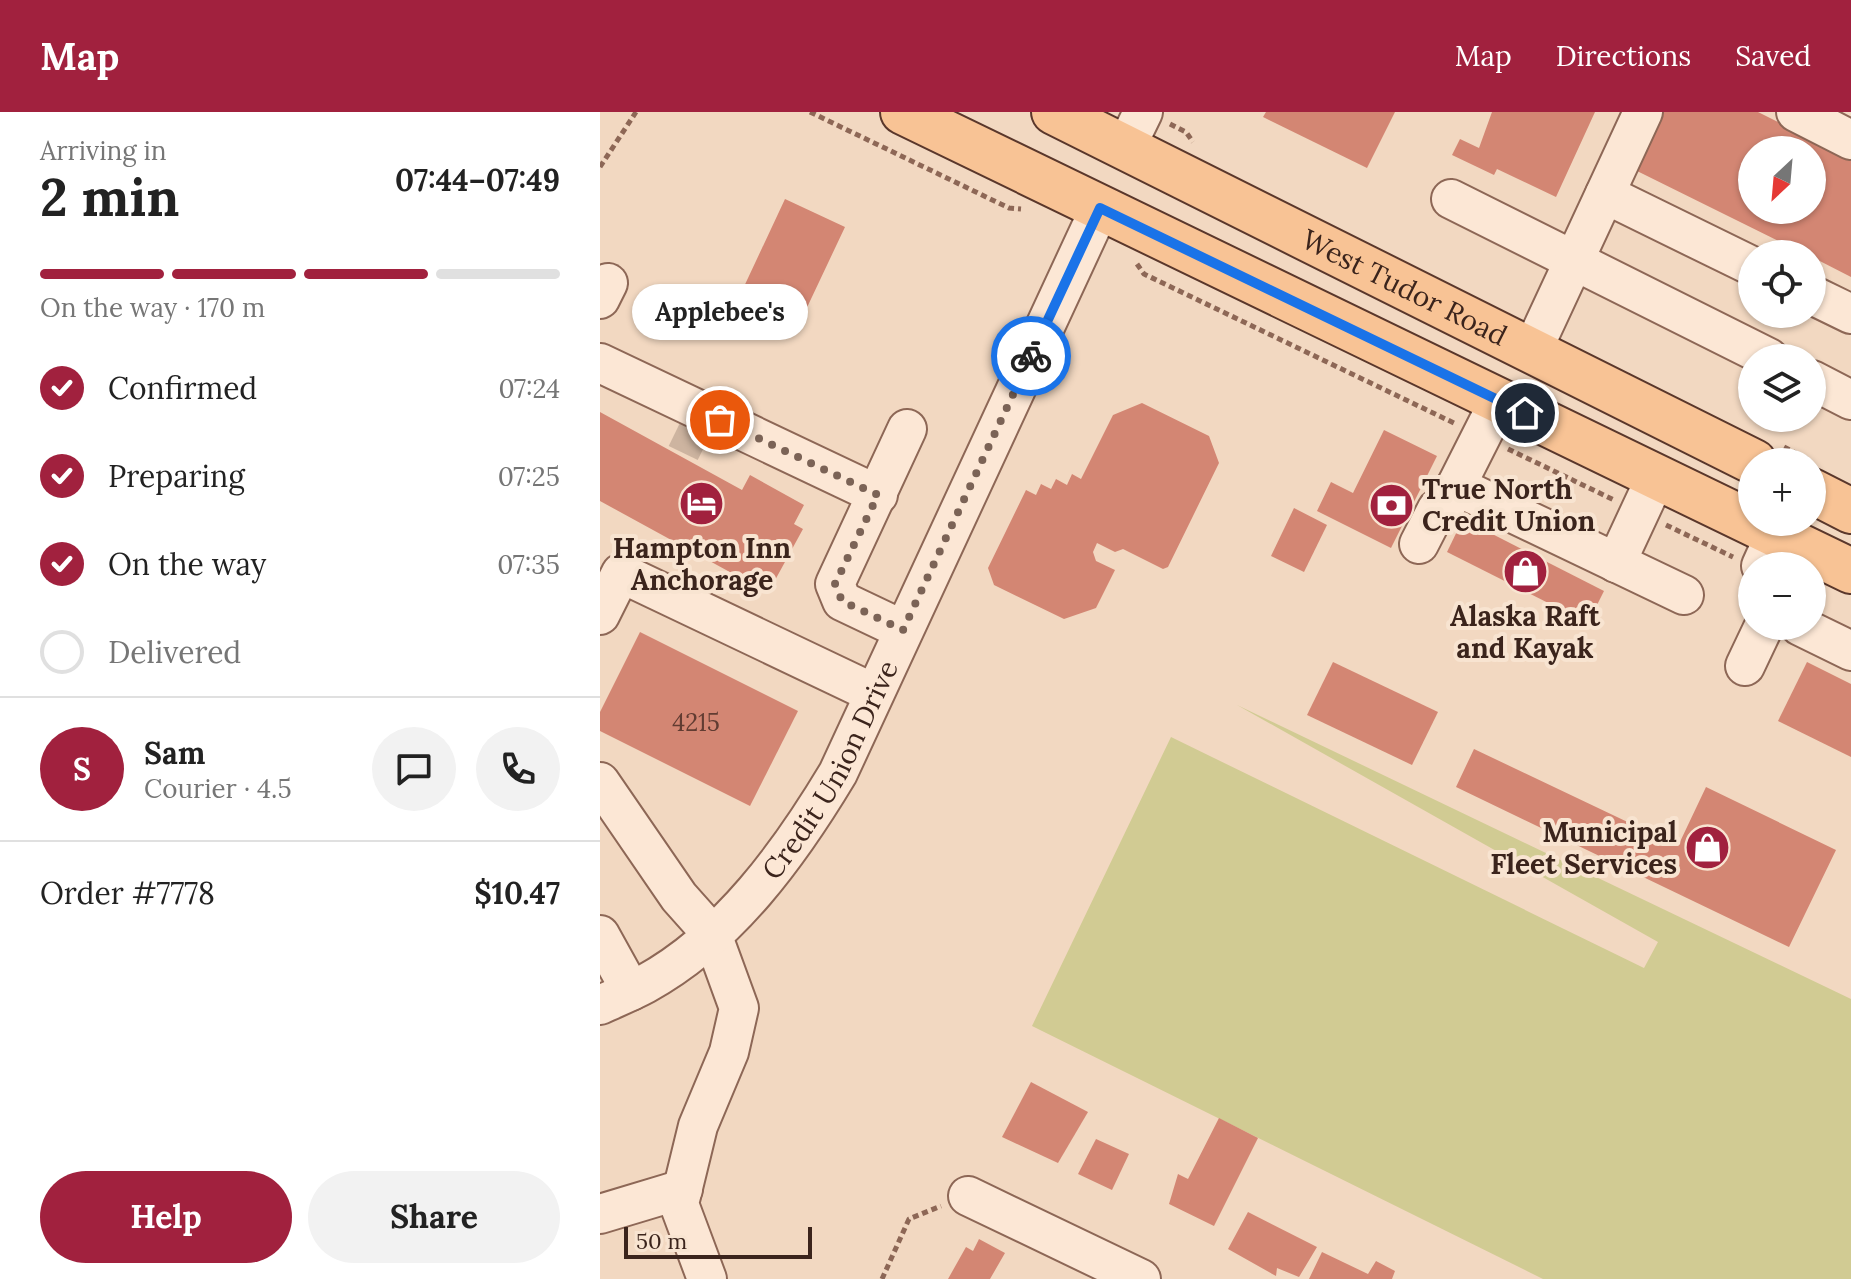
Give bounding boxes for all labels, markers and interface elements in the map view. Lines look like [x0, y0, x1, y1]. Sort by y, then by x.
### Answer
text: Map [40, 32, 119, 80]
text: Map [1455, 38, 1512, 74]
text: Directions [1556, 38, 1691, 74]
text: Saved [1735, 38, 1811, 74]
text: Arriving in [40, 134, 167, 167]
north arrow [1738, 136, 1826, 224]
map controls [1738, 136, 1826, 640]
text: 07:44–07:49 [395, 161, 560, 199]
text: 2 min [40, 164, 179, 230]
street label: West Tudor Road [1296, 221, 1513, 354]
button: locate [1738, 240, 1826, 328]
callout: Applebee's [632, 284, 808, 340]
text: On the way · 170 m [40, 291, 265, 324]
text: Applebee's [655, 295, 785, 328]
courier [991, 316, 1071, 396]
icon: bike [1009, 334, 1053, 378]
button: layers [1738, 344, 1826, 432]
icon: check [40, 366, 84, 410]
text: Confirmed [108, 369, 257, 407]
text: 07:24 [498, 372, 560, 405]
pin [1491, 379, 1559, 447]
pin [686, 386, 754, 454]
icon: home [1503, 391, 1547, 435]
icon: bag [698, 398, 742, 442]
button: + [1738, 448, 1826, 536]
icon: check [40, 454, 84, 498]
text: Preparing [108, 457, 245, 495]
text: 07:25 [498, 460, 560, 493]
place label: True North Credit Union [1422, 471, 1596, 539]
hotel icon: Hampton Inn Anchorage [678, 479, 726, 527]
bank icon: True North Credit Union [1367, 481, 1415, 529]
place label: Hampton Inn Anchorage [613, 530, 791, 598]
icon: check [40, 542, 84, 586]
text: On the way [108, 545, 266, 583]
shop icon: Alaska Raft and Kayak [1501, 547, 1549, 595]
text: 07:35 [497, 548, 560, 581]
button: − [1738, 552, 1826, 640]
place label: Alaska Raft and Kayak [1450, 598, 1600, 666]
text: Delivered [108, 633, 241, 671]
street label: Credit Union Drive [754, 654, 906, 887]
house number: 4215 [672, 707, 720, 738]
button: chat [372, 727, 456, 811]
button: phone [476, 727, 560, 811]
text: Sam [144, 734, 205, 772]
text: S [73, 750, 91, 788]
text: Courier · 4.5 [144, 772, 292, 805]
place label: Municipal Fleet Services [1490, 814, 1677, 882]
shop icon: Municipal Fleet Services [1684, 824, 1732, 872]
text: Order #7778 [40, 874, 215, 912]
text: $10.47 [474, 874, 560, 912]
button: Help [40, 1171, 292, 1263]
button: Share [308, 1171, 560, 1263]
scale bar [624, 1223, 812, 1259]
text: 50 m [636, 1227, 687, 1255]

